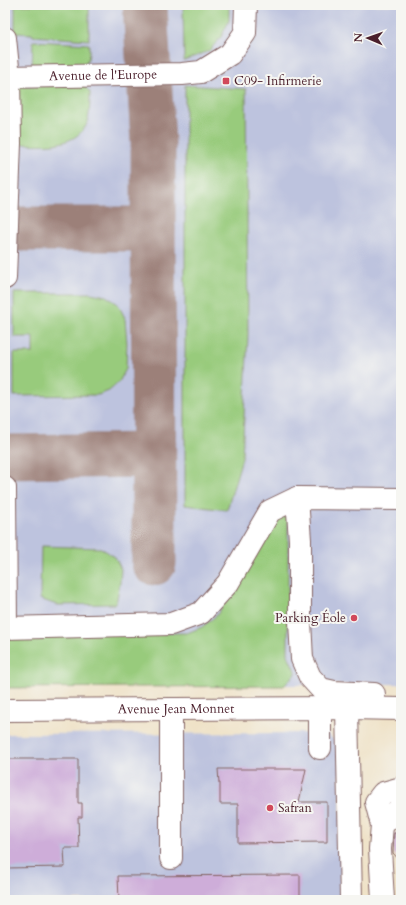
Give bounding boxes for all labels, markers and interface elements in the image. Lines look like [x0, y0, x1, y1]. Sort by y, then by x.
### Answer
north arrow [348, 18, 388, 58]
text: N [351, 32, 366, 43]
street label: Avenue de l'Europe [49, 65, 157, 85]
place label: C09- Infirmerie [234, 72, 322, 90]
marker: C09- Infirmerie [221, 76, 231, 86]
place label: Parking Éole [275, 609, 346, 627]
marker: Parking Éole [349, 613, 359, 623]
street label: Avenue Jean Monnet [118, 700, 234, 718]
place label: Safran [278, 799, 312, 817]
marker: Safran [265, 803, 275, 813]

